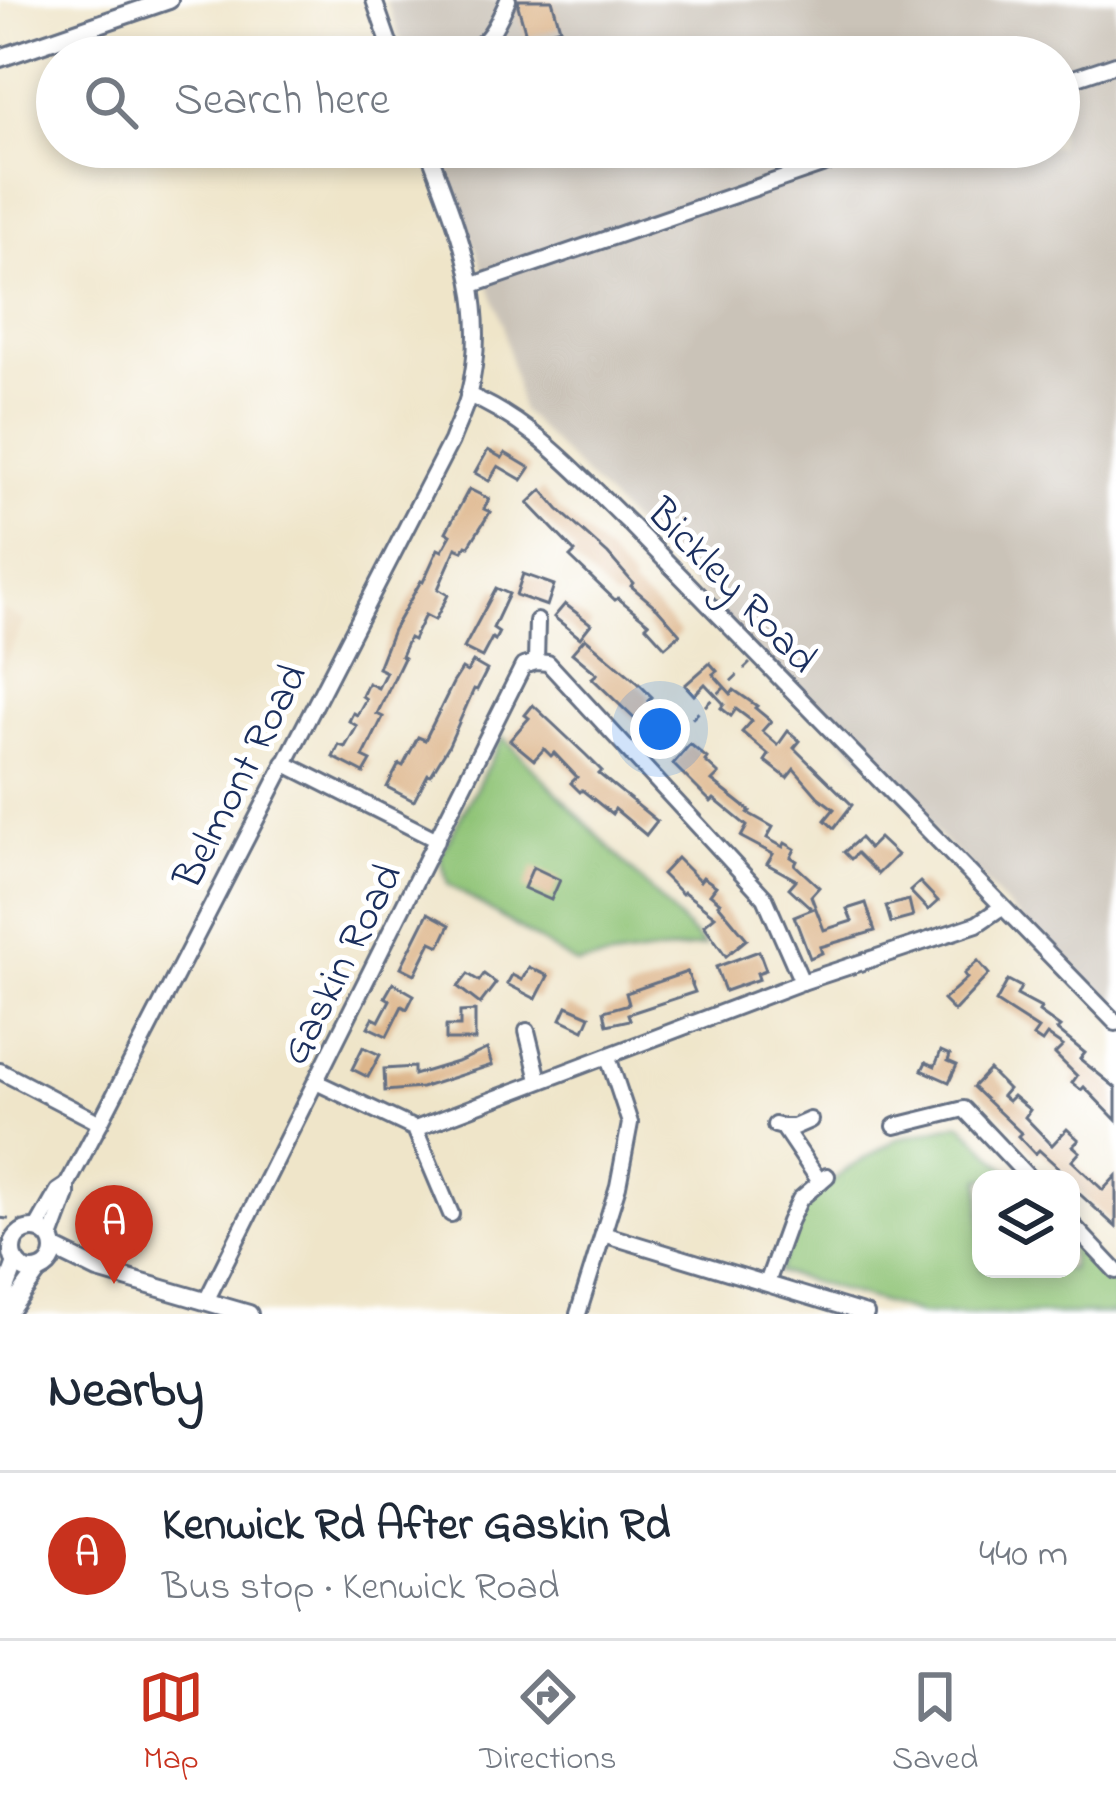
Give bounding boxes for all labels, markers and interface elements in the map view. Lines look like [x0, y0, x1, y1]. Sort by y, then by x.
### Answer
search box [36, 36, 1080, 168]
icon: search [78, 69, 144, 135]
text: Search here [174, 69, 390, 135]
street label: Bickley Road [630, 485, 830, 689]
street label: Belmont Road [159, 654, 325, 901]
your location [630, 699, 690, 759]
street label: Gaskin Road [266, 854, 420, 1076]
map controls [972, 1170, 1080, 1278]
button: layers [972, 1170, 1080, 1278]
pin: A [75, 1185, 153, 1284]
text: Nearby [48, 1355, 204, 1430]
text: Kenwick Rd After Gaskin Rd [162, 1494, 670, 1560]
text: A [75, 1527, 99, 1584]
text: 440 m [979, 1527, 1068, 1584]
text: Bus stop · Kenwick Road [162, 1560, 560, 1617]
tab: Map [138, 1664, 204, 1784]
tab: Directions [479, 1664, 617, 1784]
tab: Saved [892, 1664, 978, 1784]

